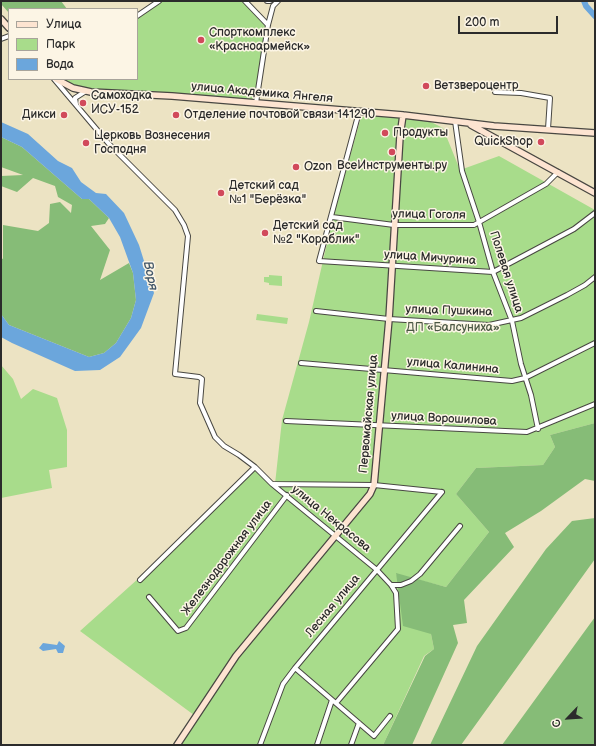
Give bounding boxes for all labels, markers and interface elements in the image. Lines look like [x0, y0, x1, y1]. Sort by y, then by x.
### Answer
legend [8, 8, 138, 80]
scale bar [460, 8, 560, 34]
text: 200 m [465, 15, 499, 30]
text: Улица [46, 17, 82, 32]
place label: Спорткомплекс «Красноармейск» [209, 26, 310, 54]
marker: Спорткомплекс «Красноармейск» [196, 35, 206, 45]
text: Парк [46, 37, 75, 52]
text: Вода [46, 57, 74, 72]
place label: Ветзвероцентр [434, 79, 519, 93]
street label: улица Академика Янгеля [191, 80, 333, 106]
marker: Ветзвероцентр [421, 81, 431, 91]
place label: Самоходка ИСУ-152 [91, 89, 152, 117]
marker: Самоходка ИСУ-152 [78, 98, 88, 108]
place label: Дикси [22, 108, 56, 122]
place label: Отделение почтовой связи 141290 [184, 108, 375, 122]
marker: Дикси [59, 110, 69, 120]
marker: Отделение почтовой связи 141290 [171, 110, 181, 120]
place label: Продукты [393, 126, 448, 140]
marker: Продукты [380, 128, 390, 138]
place label: Церковь Вознесения Господня [94, 129, 210, 157]
place label: QuickShop [474, 135, 533, 149]
marker: QuickShop [536, 137, 546, 147]
marker: Церковь Вознесения Господня [81, 138, 91, 148]
marker: ВсеИнструменты.ру [387, 147, 397, 157]
place label: ВсеИнструменты.ру [337, 159, 447, 173]
place label: Ozon [304, 160, 332, 174]
marker: Ozon [291, 162, 301, 172]
place label: Детский сад №1 "Берёзка" [229, 179, 306, 207]
marker: Детский сад №1 "Берёзка" [216, 188, 226, 198]
street label: улица Гоголя [392, 207, 466, 223]
place label: Детский сад №2 "Кораблик" [273, 219, 359, 247]
marker: Детский сад №2 "Кораблик" [260, 228, 270, 238]
street label: Полевая улица [486, 229, 526, 315]
street label: улица Мичурина [383, 248, 477, 268]
water label: Воря [139, 260, 161, 292]
street label: улица Пушкина [405, 302, 493, 320]
park label: ДП «Балсуниха» [406, 321, 500, 335]
street label: Первомайская улица [357, 354, 381, 474]
street label: улица Калинина [406, 355, 500, 377]
street label: улица Ворошилова [391, 409, 497, 429]
street label: улица Некрасова [288, 483, 374, 555]
street label: Железнодорожная улица [179, 497, 275, 619]
street label: Лесная улица [303, 572, 363, 640]
north arrow [548, 698, 588, 738]
text: С [549, 717, 564, 729]

